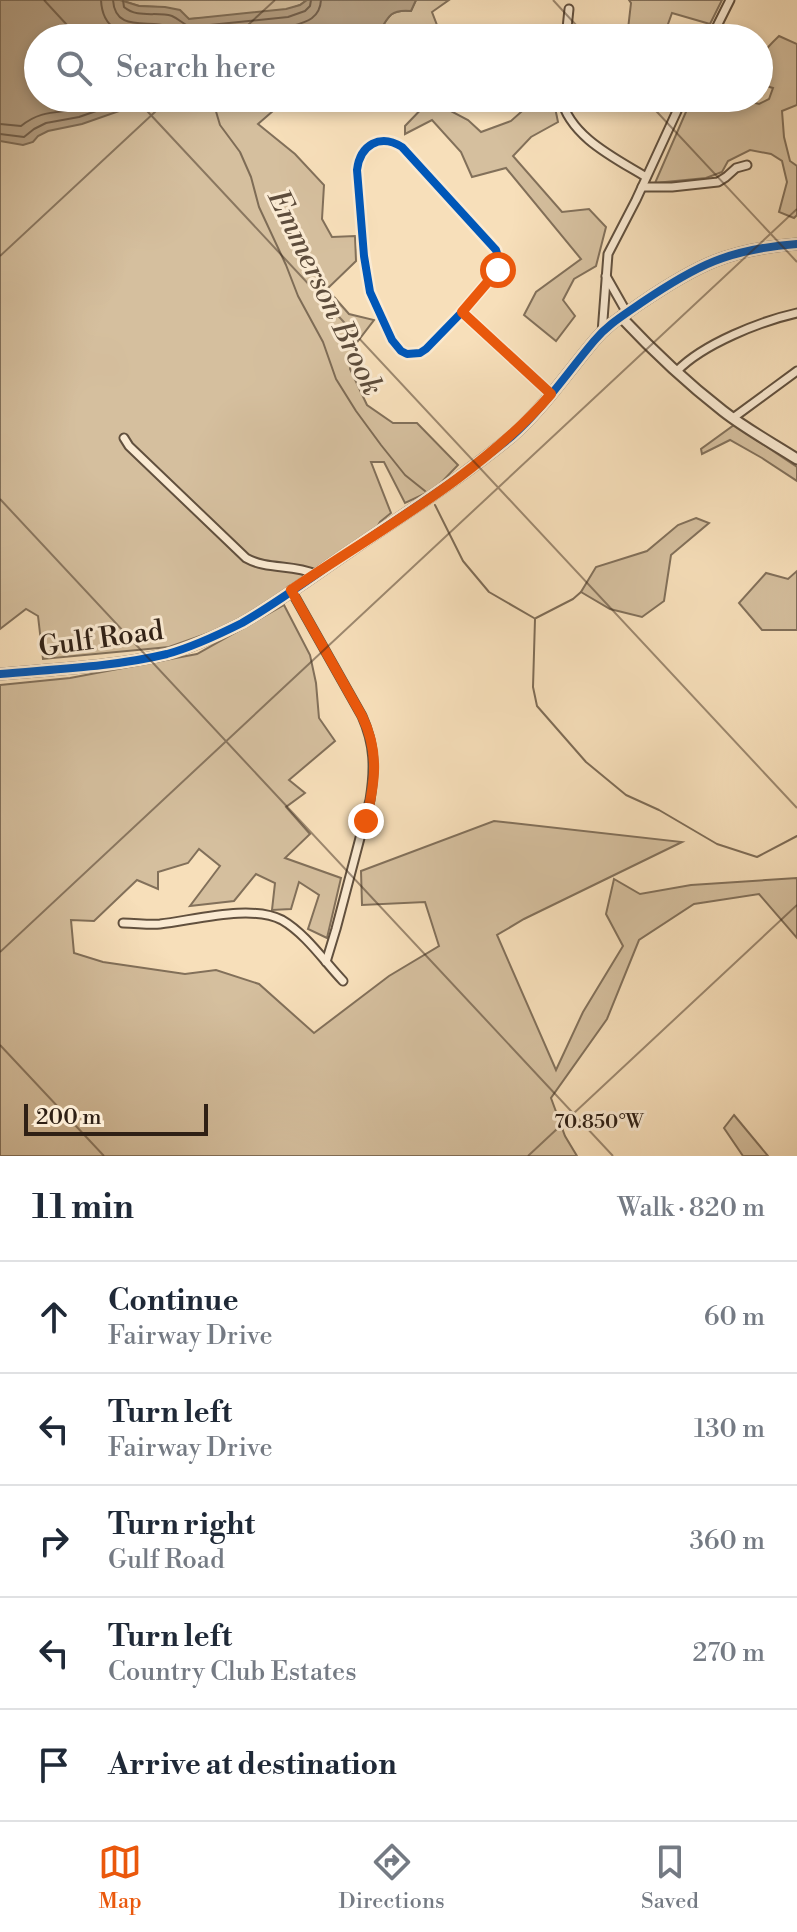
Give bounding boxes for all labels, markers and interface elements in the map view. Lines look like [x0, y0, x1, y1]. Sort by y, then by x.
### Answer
search box [24, 24, 773, 112]
icon: search [52, 46, 96, 90]
text: Search here [116, 49, 276, 87]
water label: Emmerson Brook [258, 182, 391, 402]
route start [480, 252, 516, 288]
street label: Gulf Road [36, 613, 166, 665]
route end [348, 803, 384, 839]
scale bar [24, 1100, 208, 1136]
text: 200 m [36, 1104, 102, 1131]
text: 70.850°W [554, 1110, 645, 1135]
text: 11 min [32, 1187, 134, 1229]
text: Walk · 820 m [618, 1192, 765, 1224]
text: Continue [108, 1282, 239, 1320]
icon: ahead [32, 1295, 76, 1339]
text: 60 m [704, 1301, 765, 1333]
text: Fairway Drive [108, 1320, 273, 1352]
text: Turn left [108, 1394, 232, 1432]
icon: left [32, 1407, 76, 1451]
text: 130 m [694, 1413, 765, 1445]
text: Fairway Drive [108, 1432, 273, 1464]
text: Turn right [108, 1506, 255, 1544]
icon: right [32, 1519, 76, 1563]
text: 360 m [690, 1525, 765, 1557]
text: Gulf Road [108, 1544, 225, 1576]
text: Turn left [108, 1618, 232, 1656]
icon: left [32, 1631, 76, 1675]
text: 270 m [692, 1637, 765, 1669]
text: Country Club Estates [108, 1656, 357, 1688]
icon: arrive [32, 1743, 76, 1787]
text: Arrive at destination [108, 1746, 397, 1784]
tab: Map [98, 1840, 142, 1915]
tab: Directions [339, 1840, 445, 1915]
tab: Saved [641, 1840, 699, 1915]

